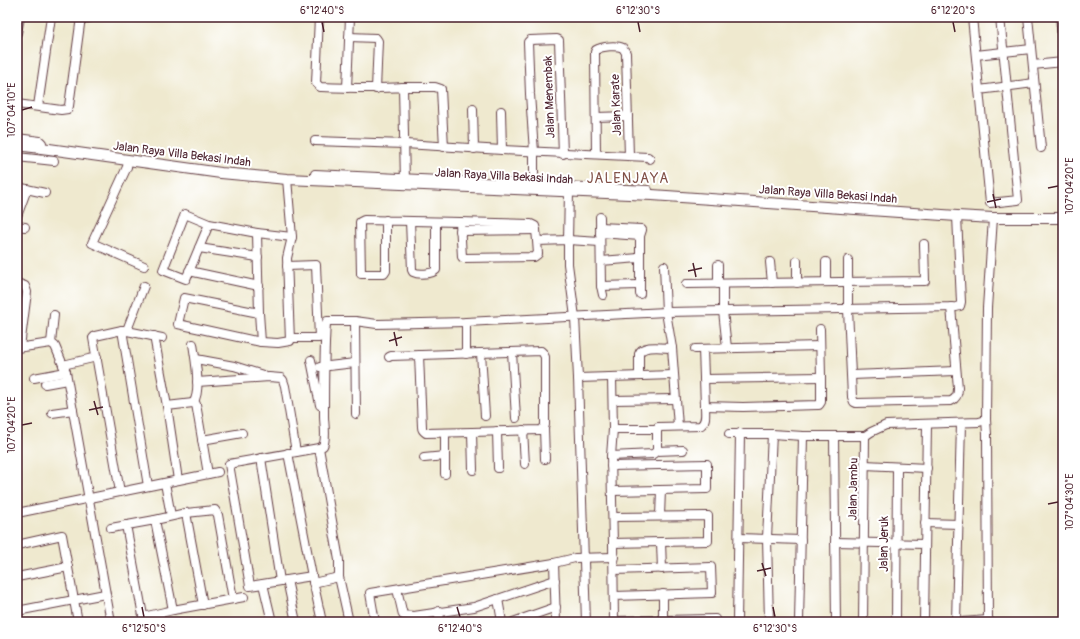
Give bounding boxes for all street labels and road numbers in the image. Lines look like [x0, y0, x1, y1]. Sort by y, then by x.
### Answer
street label: Jalan Menembak [541, 55, 558, 139]
street label: Jalan Karate [608, 74, 625, 136]
street label: Jalan Raya Villa Bekasi Indah [112, 139, 252, 170]
street label: Jalan Raya Villa Bekasi Indah [434, 165, 574, 188]
street label: Jalan Raya Villa Bekasi Indah [758, 182, 898, 207]
street label: Jalan Jambu [845, 458, 862, 520]
street label: Jalan Jeruk [877, 516, 892, 572]

